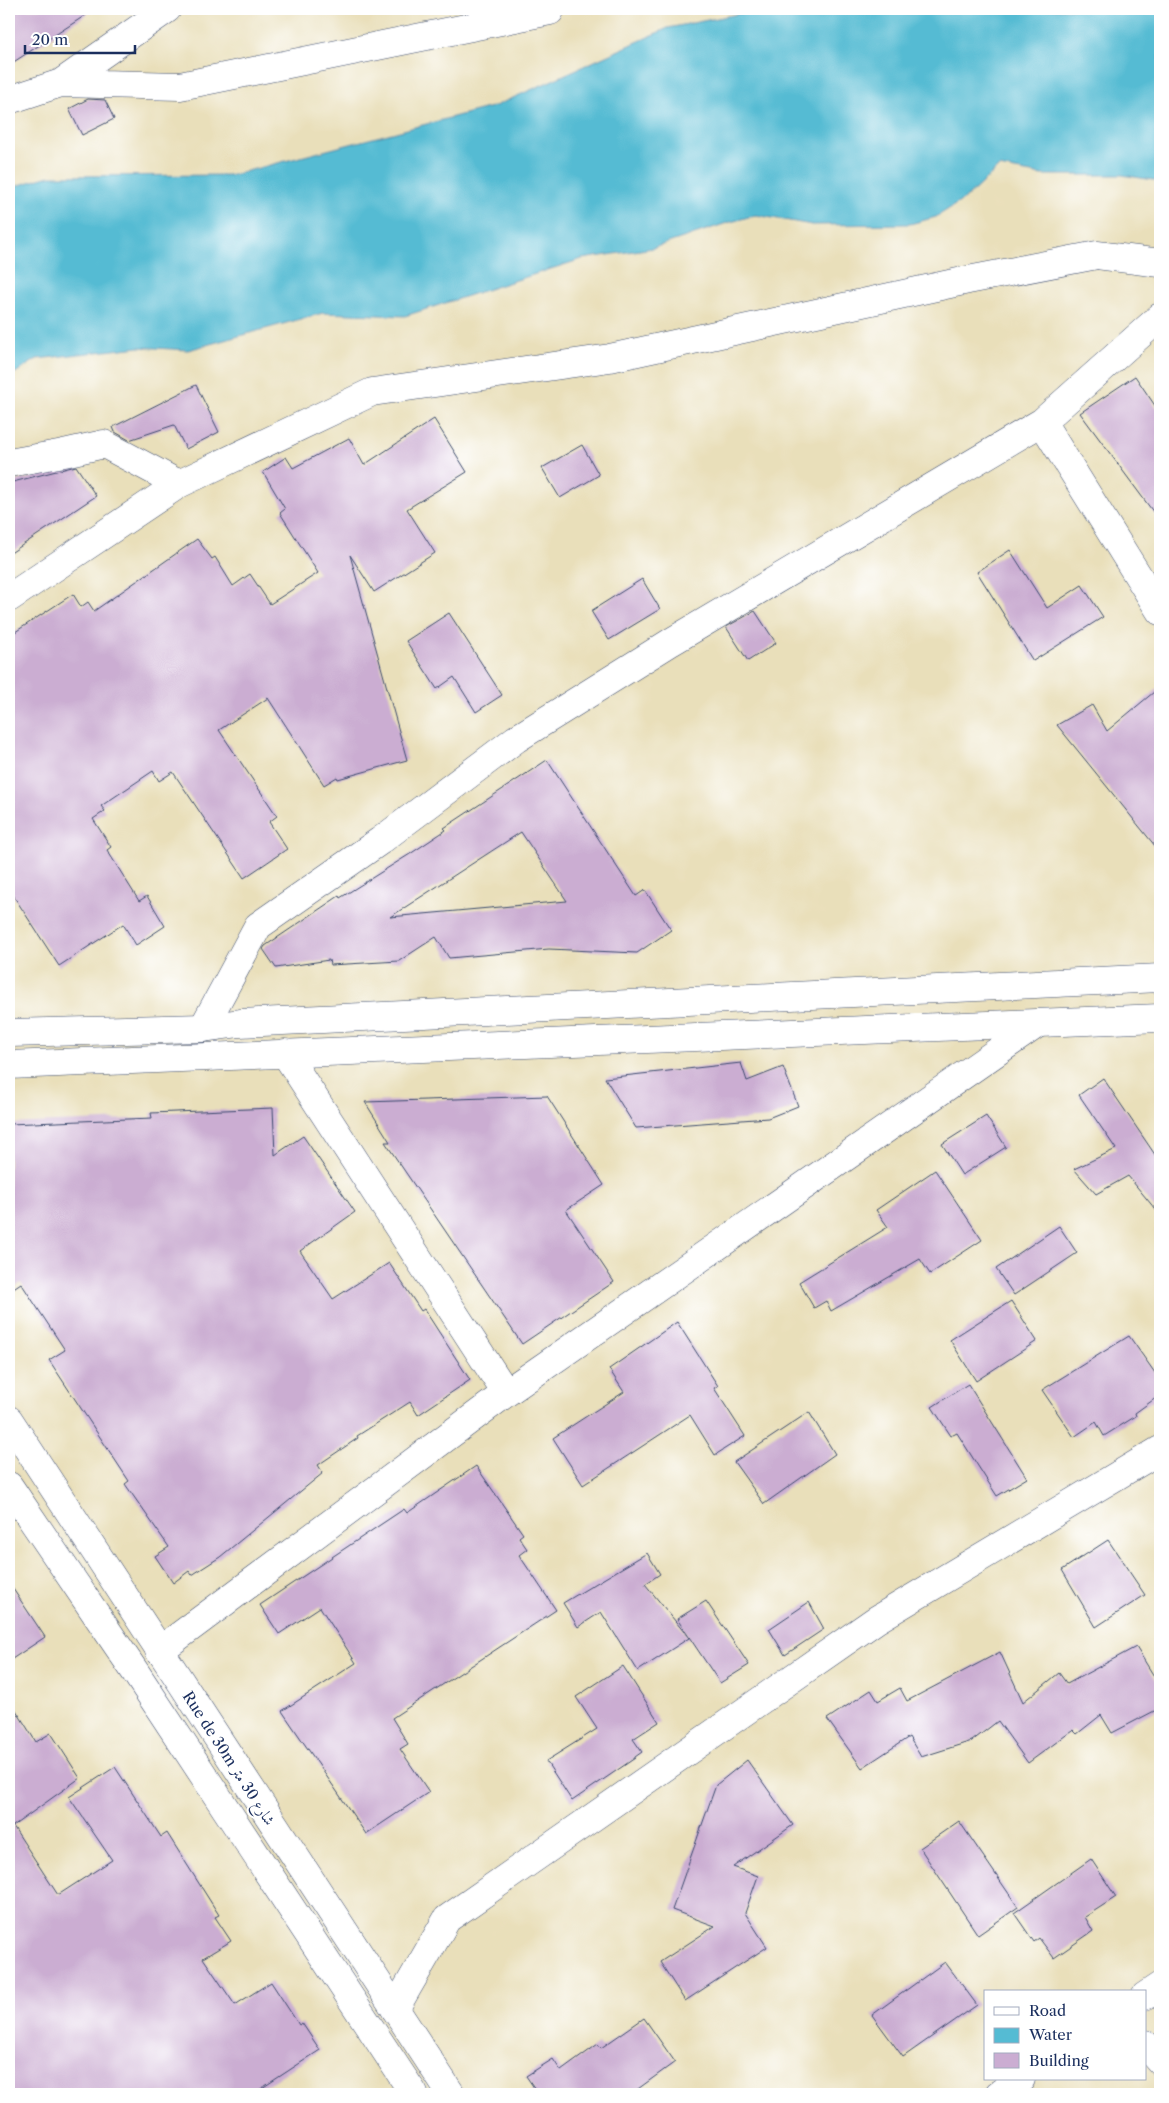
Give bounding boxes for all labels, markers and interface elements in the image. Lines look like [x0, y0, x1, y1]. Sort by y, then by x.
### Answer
scale bar [25, 22, 135, 54]
text: 20 m [32, 30, 68, 49]
street label: Rue de 30m شارع 30 متر [175, 1688, 279, 1831]
legend [984, 1990, 1146, 2080]
text: Road [1029, 2001, 1066, 2020]
text: Water [1028, 2025, 1073, 2044]
text: Building [1029, 2051, 1089, 2070]

